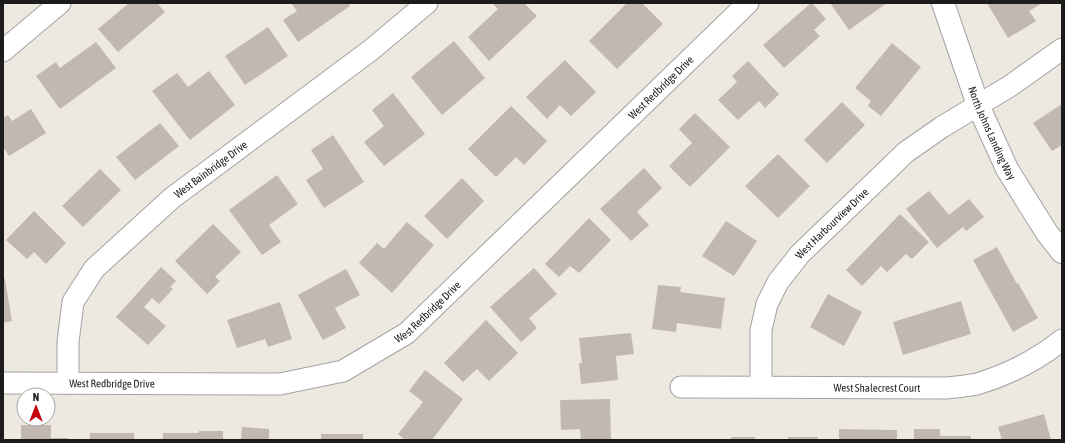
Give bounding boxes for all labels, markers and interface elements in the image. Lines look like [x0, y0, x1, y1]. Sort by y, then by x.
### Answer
street label: West Redbridge Drive [626, 53, 696, 121]
street label: North Johns Landing Way [966, 85, 1018, 182]
street label: West Bainbridge Drive [172, 138, 250, 200]
street label: West Harbourview Drive [793, 186, 871, 261]
street label: West Redbridge Drive [392, 279, 463, 345]
street label: West Redbridge Drive [69, 377, 155, 390]
street label: West Shalecrest Court [834, 382, 920, 394]
north arrow [16, 387, 56, 427]
text: N [33, 391, 39, 403]

